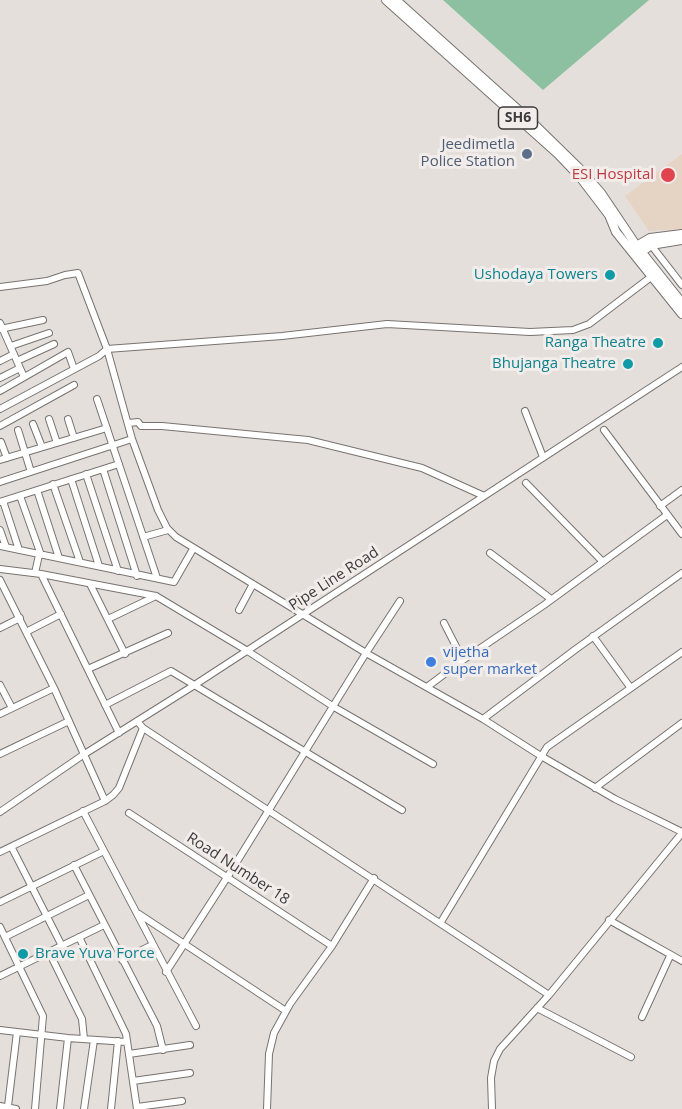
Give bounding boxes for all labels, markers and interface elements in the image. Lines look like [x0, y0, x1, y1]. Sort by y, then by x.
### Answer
road number: SH6 [498, 107, 538, 129]
place label: Jeedimetla Police Station [421, 136, 515, 171]
marker: Jeedimetla Police Station [520, 147, 534, 161]
place label: ESI Hospital [572, 166, 654, 184]
marker: ESI Hospital [659, 166, 677, 184]
place label: Ushodaya Towers [474, 266, 598, 284]
marker: Ushodaya Towers [603, 268, 617, 282]
place label: Ranga Theatre [545, 334, 646, 352]
marker: Ranga Theatre [651, 336, 665, 350]
place label: Bhujanga Theatre [492, 355, 616, 373]
marker: Bhujanga Theatre [621, 357, 635, 371]
street label: Pipe Line Road [286, 543, 382, 615]
place label: vijetha super market [443, 644, 537, 679]
marker: vijetha super market [424, 655, 438, 669]
street label: Road Number 18 [183, 829, 293, 909]
place label: Brave Yuva Force [35, 945, 155, 963]
marker: Brave Yuva Force [16, 947, 30, 961]

